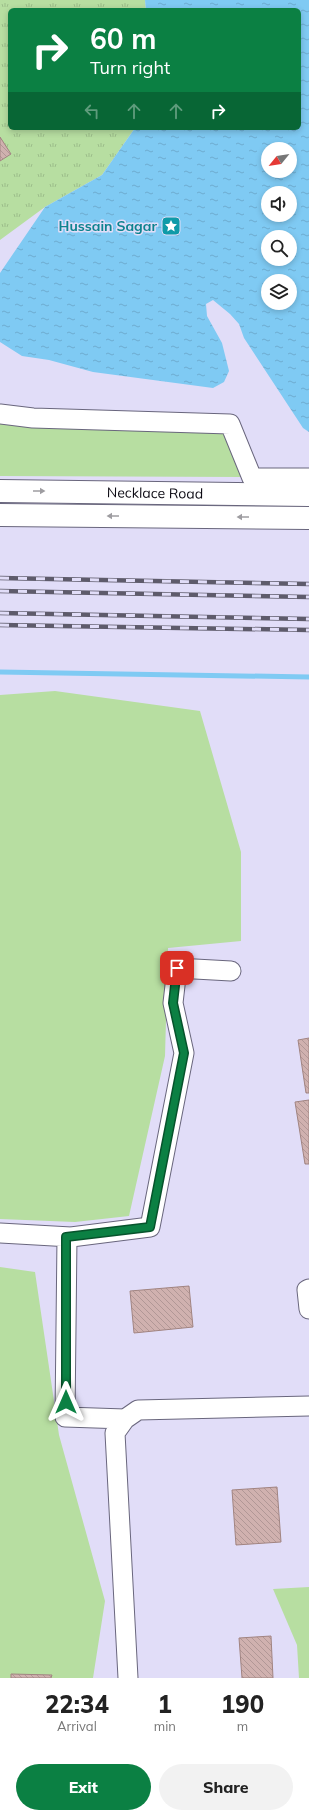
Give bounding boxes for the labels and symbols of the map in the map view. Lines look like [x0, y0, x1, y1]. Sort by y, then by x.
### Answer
north arrow [261, 142, 297, 178]
place icon: Hussain Sagar [160, 215, 182, 237]
place label: Hussain Sagar [59, 217, 157, 235]
street label: Necklace Road [107, 483, 203, 503]
one-way arrow [33, 488, 46, 494]
one-way arrow [106, 513, 119, 519]
one-way arrow [236, 514, 249, 520]
pin [160, 951, 194, 985]
position arrow [45, 1381, 87, 1423]

